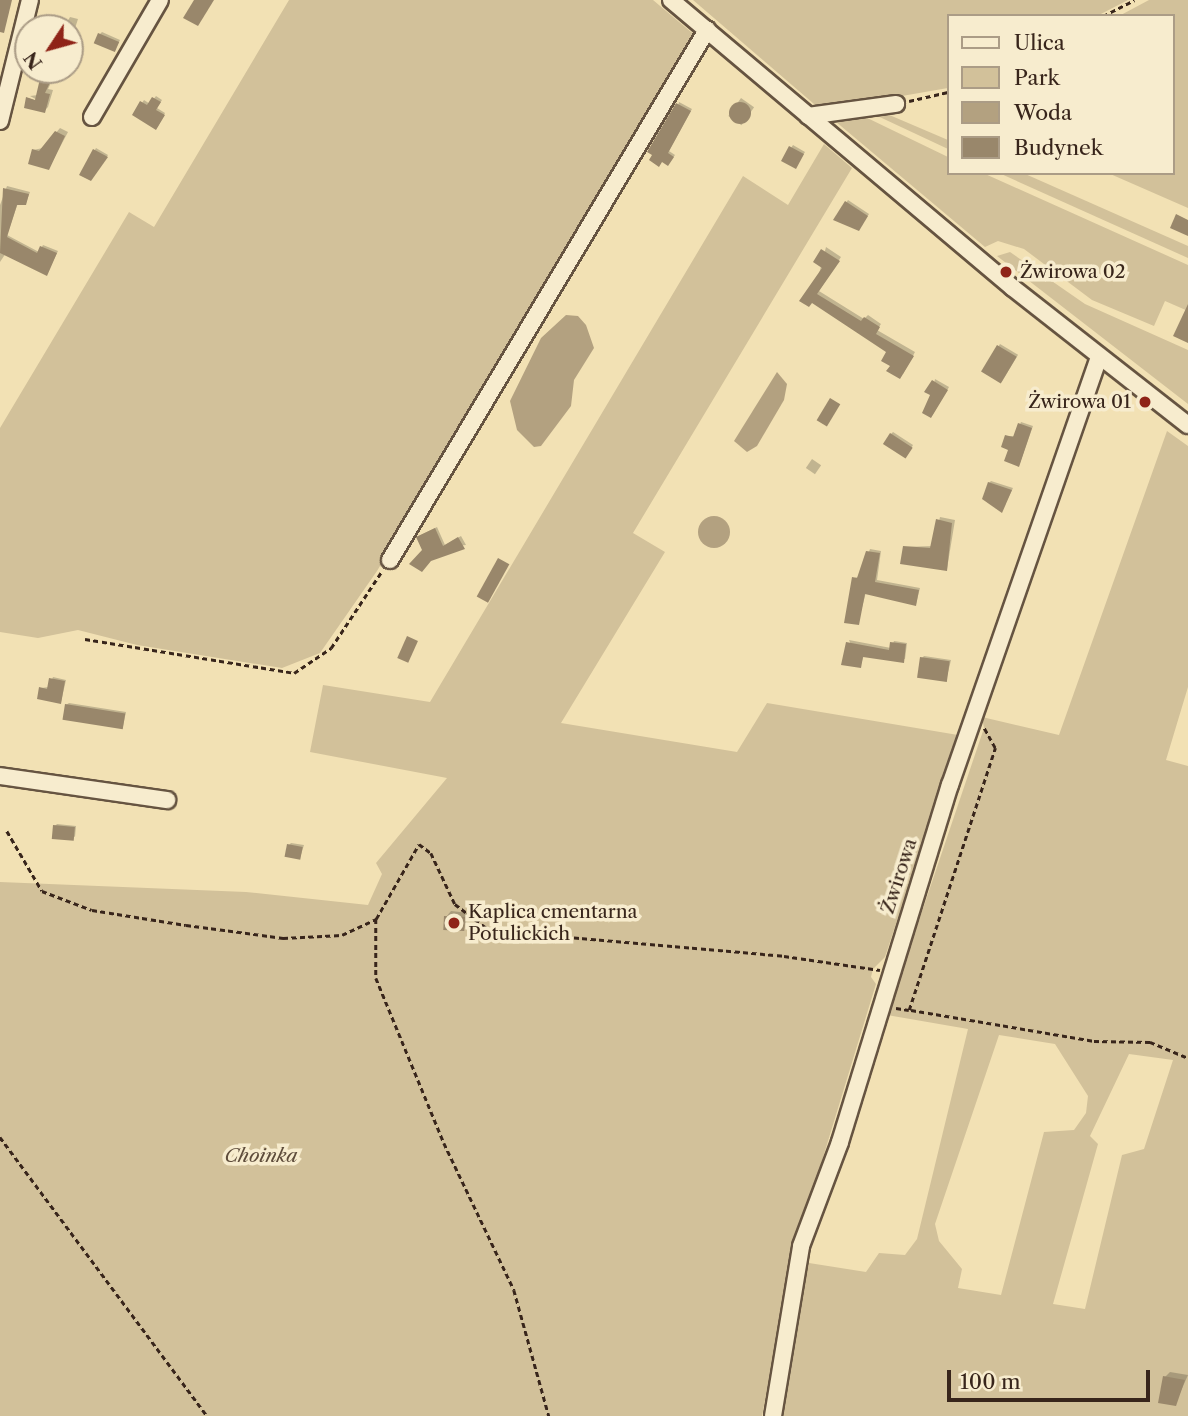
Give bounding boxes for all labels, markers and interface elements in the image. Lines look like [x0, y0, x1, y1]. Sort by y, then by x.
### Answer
north arrow [14, 14, 84, 84]
legend [946, 14, 1174, 175]
text: Ulica [1014, 30, 1065, 55]
text: N [19, 47, 47, 74]
text: Park [1014, 65, 1060, 90]
text: Woda [1014, 100, 1072, 125]
text: Budynek [1014, 135, 1103, 160]
place label: Żwirowa 02 [1020, 261, 1126, 283]
marker: Żwirowa 02 [998, 264, 1014, 280]
place label: Żwirowa 01 [1028, 391, 1131, 413]
marker: Żwirowa 01 [1137, 394, 1153, 410]
street label: Żwirowa [876, 835, 922, 917]
place label: Kaplica cmentarna Potulickich [468, 901, 638, 945]
marker: Kaplica cmentarna Potulickich [446, 915, 462, 931]
park label: Choinka [224, 1145, 298, 1167]
scale bar [950, 1356, 1153, 1400]
text: 100 m [960, 1369, 1021, 1394]

